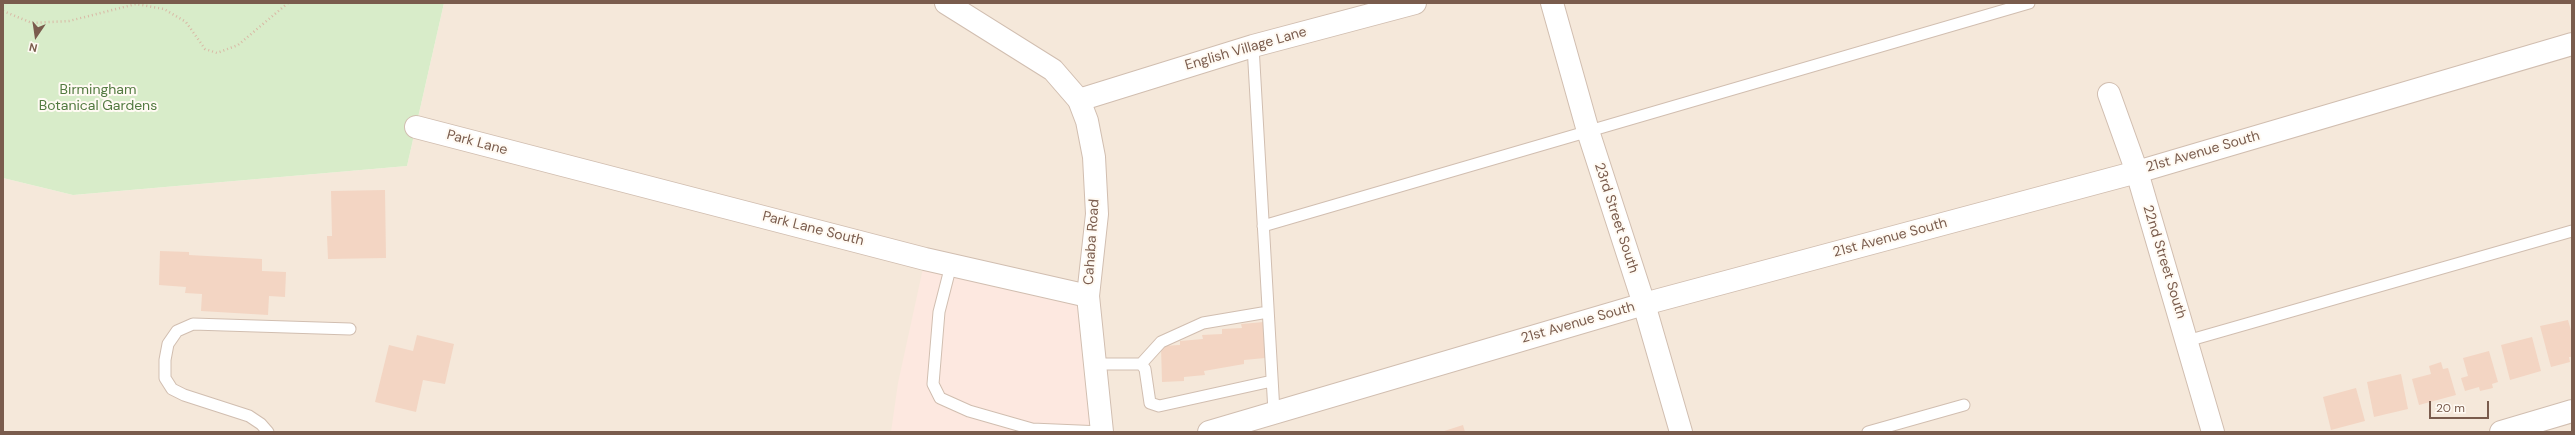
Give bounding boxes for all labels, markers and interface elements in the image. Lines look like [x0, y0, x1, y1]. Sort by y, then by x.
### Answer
north arrow [16, 16, 56, 56]
street label: English Village Lane [1183, 24, 1309, 74]
text: N [28, 40, 39, 55]
park label: Birmingham Botanical Gardens [39, 82, 157, 114]
street label: Park Lane [445, 127, 509, 159]
street label: 21st Avenue South [2144, 128, 2262, 176]
street label: 23rd Street South [1590, 161, 1642, 275]
street label: Cahaba Road [1081, 199, 1103, 285]
street label: 22nd Street South [2139, 203, 2189, 321]
street label: Park Lane South [760, 208, 866, 250]
street label: 21st Avenue South [1831, 215, 1949, 261]
street label: 21st Avenue South [1519, 299, 1637, 347]
scale bar [2431, 393, 2491, 419]
text: 20 m [2436, 400, 2465, 416]

